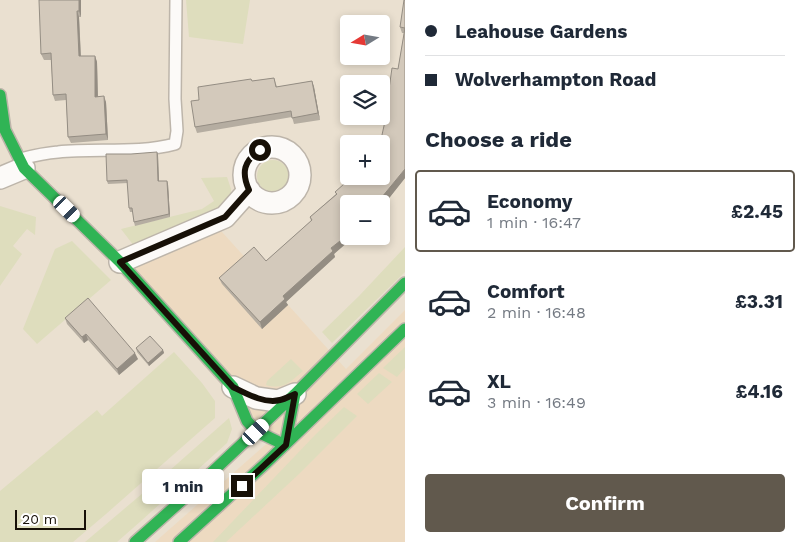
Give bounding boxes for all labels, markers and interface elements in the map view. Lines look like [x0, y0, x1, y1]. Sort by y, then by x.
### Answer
north arrow [340, 15, 390, 65]
map controls [340, 15, 390, 245]
text: Leahouse Gardens [455, 20, 627, 43]
text: Wolverhampton Road [455, 68, 656, 91]
button: layers [340, 75, 390, 125]
text: Choose a ride [425, 127, 572, 152]
button: + [340, 135, 390, 185]
route start [249, 139, 271, 161]
icon: car [427, 189, 472, 234]
text: Economy [487, 190, 572, 213]
car [51, 193, 82, 225]
button: − [340, 195, 390, 245]
text: £2.45 [731, 200, 783, 223]
text: 1 min · 16:47 [487, 213, 581, 232]
icon: car [427, 279, 472, 324]
text: Comfort [487, 280, 565, 303]
text: £3.31 [735, 290, 783, 313]
text: 2 min · 16:48 [487, 303, 586, 322]
icon: car [427, 369, 472, 414]
text: XL [487, 370, 511, 393]
text: £4.16 [736, 380, 783, 403]
text: 3 min · 16:49 [487, 393, 586, 412]
car [239, 416, 272, 448]
callout: 1 min [142, 468, 224, 504]
button: Confirm [425, 474, 785, 532]
route end [231, 475, 253, 497]
text: 1 min [162, 477, 204, 496]
scale bar [15, 507, 86, 530]
text: 20 m [22, 511, 57, 527]

